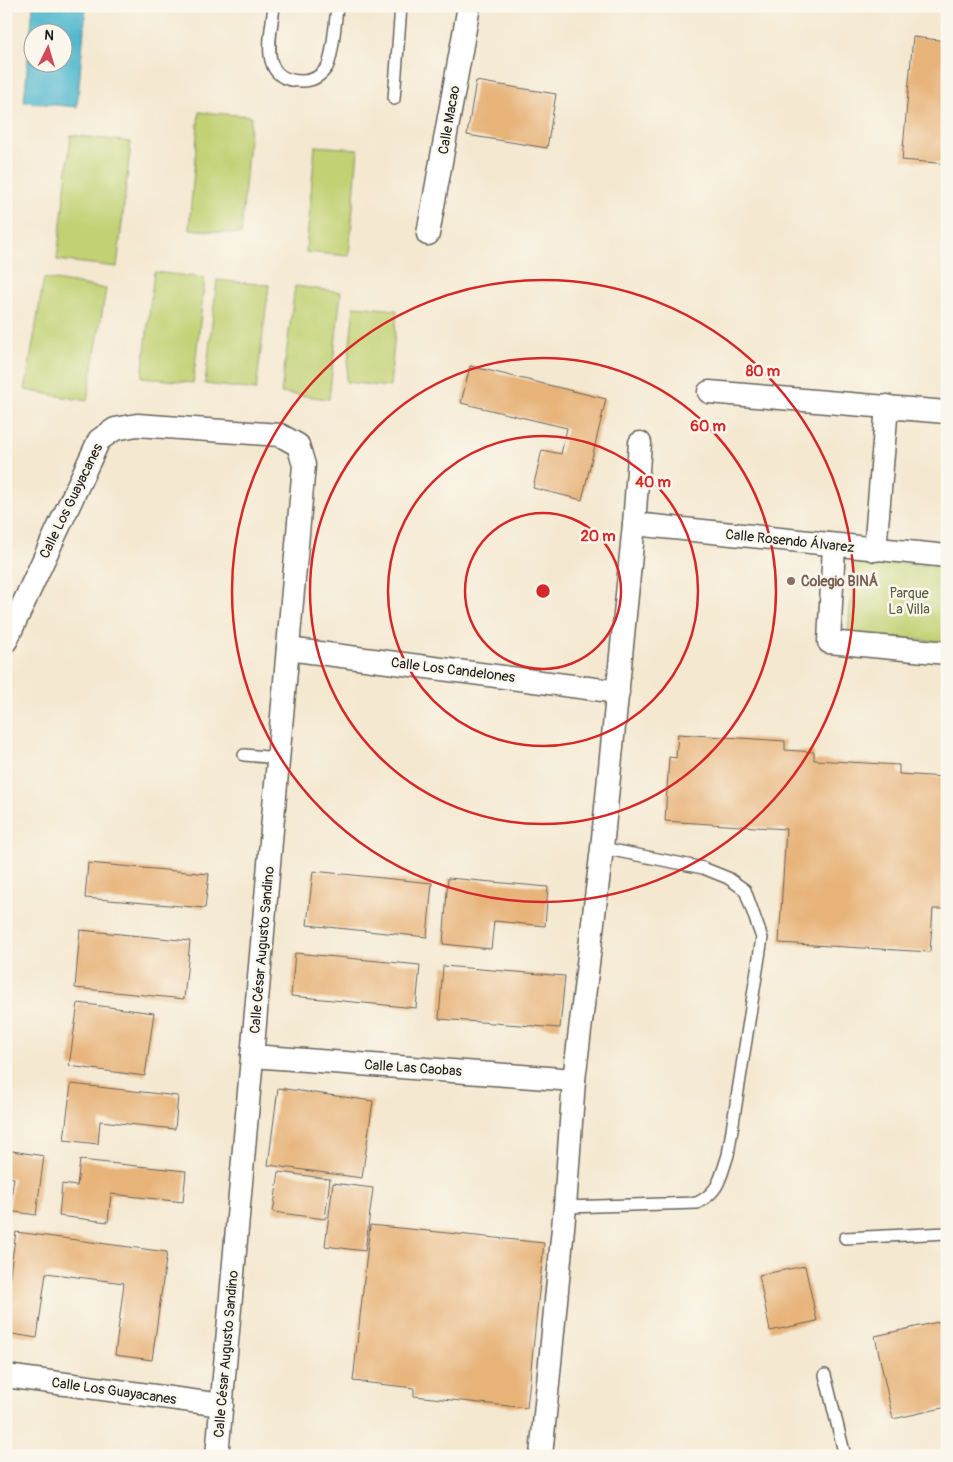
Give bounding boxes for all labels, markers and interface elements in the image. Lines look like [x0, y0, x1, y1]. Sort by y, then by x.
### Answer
north arrow [22, 22, 72, 72]
text: N [44, 27, 55, 44]
street label: Calle Macao [435, 84, 463, 156]
text: 80 m [746, 362, 780, 381]
text: 60 m [690, 417, 726, 436]
street label: Calle Los Guayacanes [36, 440, 107, 561]
text: 40 m [635, 473, 671, 492]
street label: Calle Rosendo Álvarez [725, 525, 856, 556]
text: 20 m [580, 527, 616, 546]
place label: Colegio BINÁ [801, 572, 878, 590]
marker: Colegio BINÁ [785, 575, 797, 587]
centre of rings [534, 582, 552, 600]
park label: Parque La Villa [888, 585, 930, 618]
street label: Calle Los Candelones [390, 654, 517, 686]
street label: Calle César Augusto Sandino [246, 865, 278, 1034]
street label: Calle Las Caobas [364, 1056, 463, 1080]
street label: Calle César Augusto Sandino [210, 1269, 242, 1438]
street label: Calle Los Guayacanes [50, 1374, 178, 1408]

